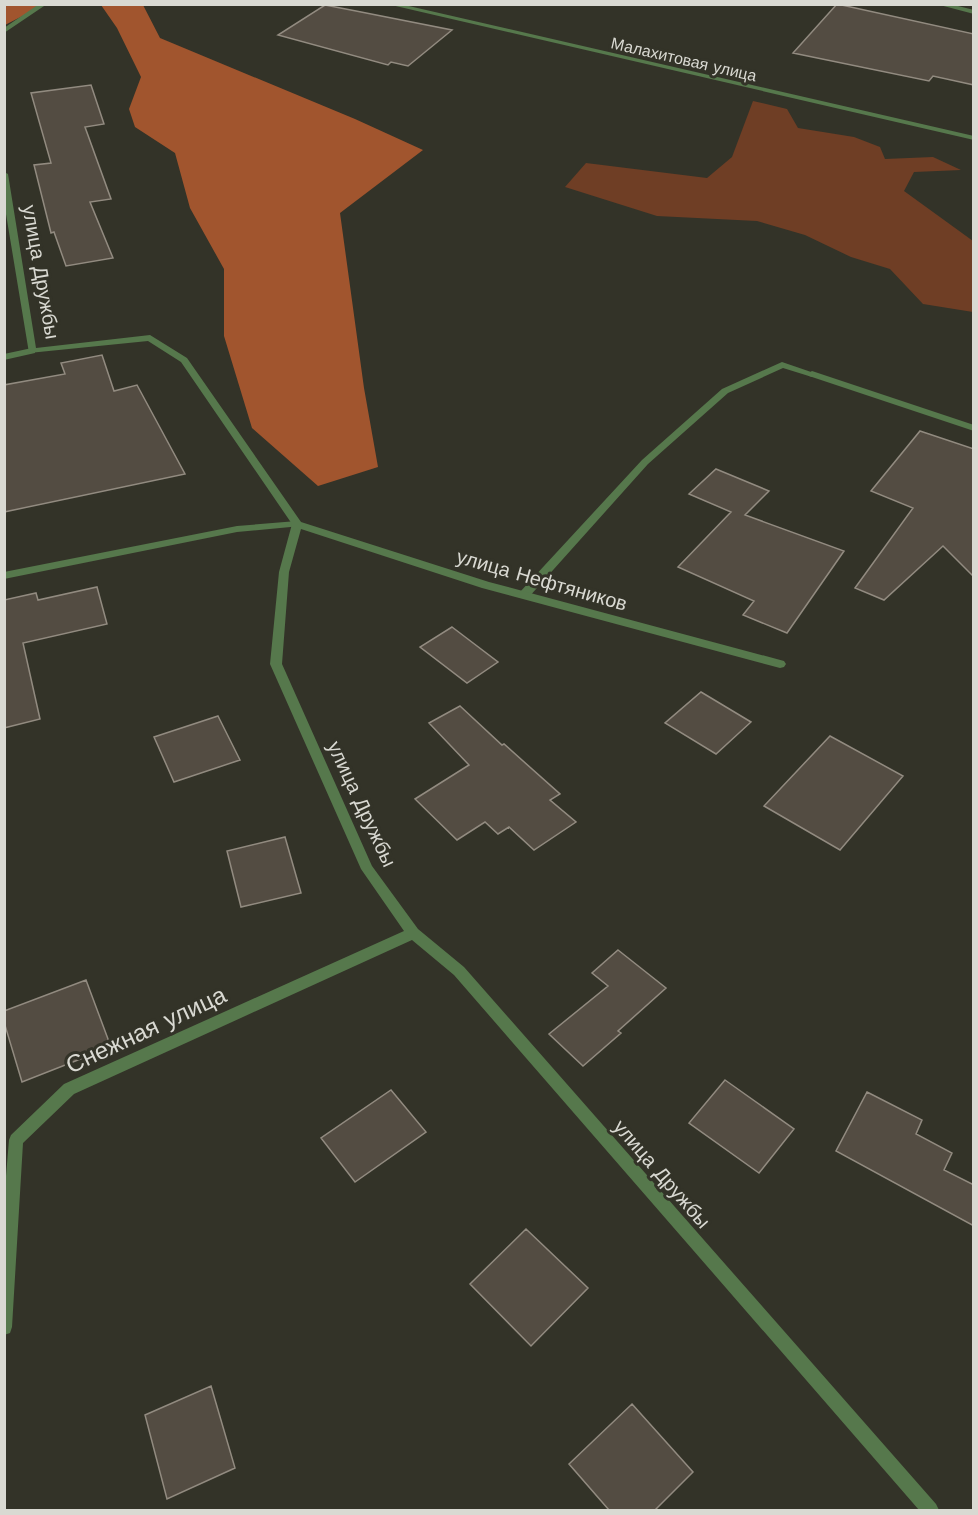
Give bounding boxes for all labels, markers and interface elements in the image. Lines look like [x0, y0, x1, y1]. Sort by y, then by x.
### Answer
street label: Малахитовая улица [609, 33, 759, 86]
street label: улица Дружбы [17, 203, 65, 341]
street label: улица Нефтяников [454, 544, 630, 616]
street label: улица Дружбы [322, 737, 402, 871]
street label: Снежная улица [61, 980, 231, 1079]
street label: улица Дружбы [608, 1115, 716, 1233]

